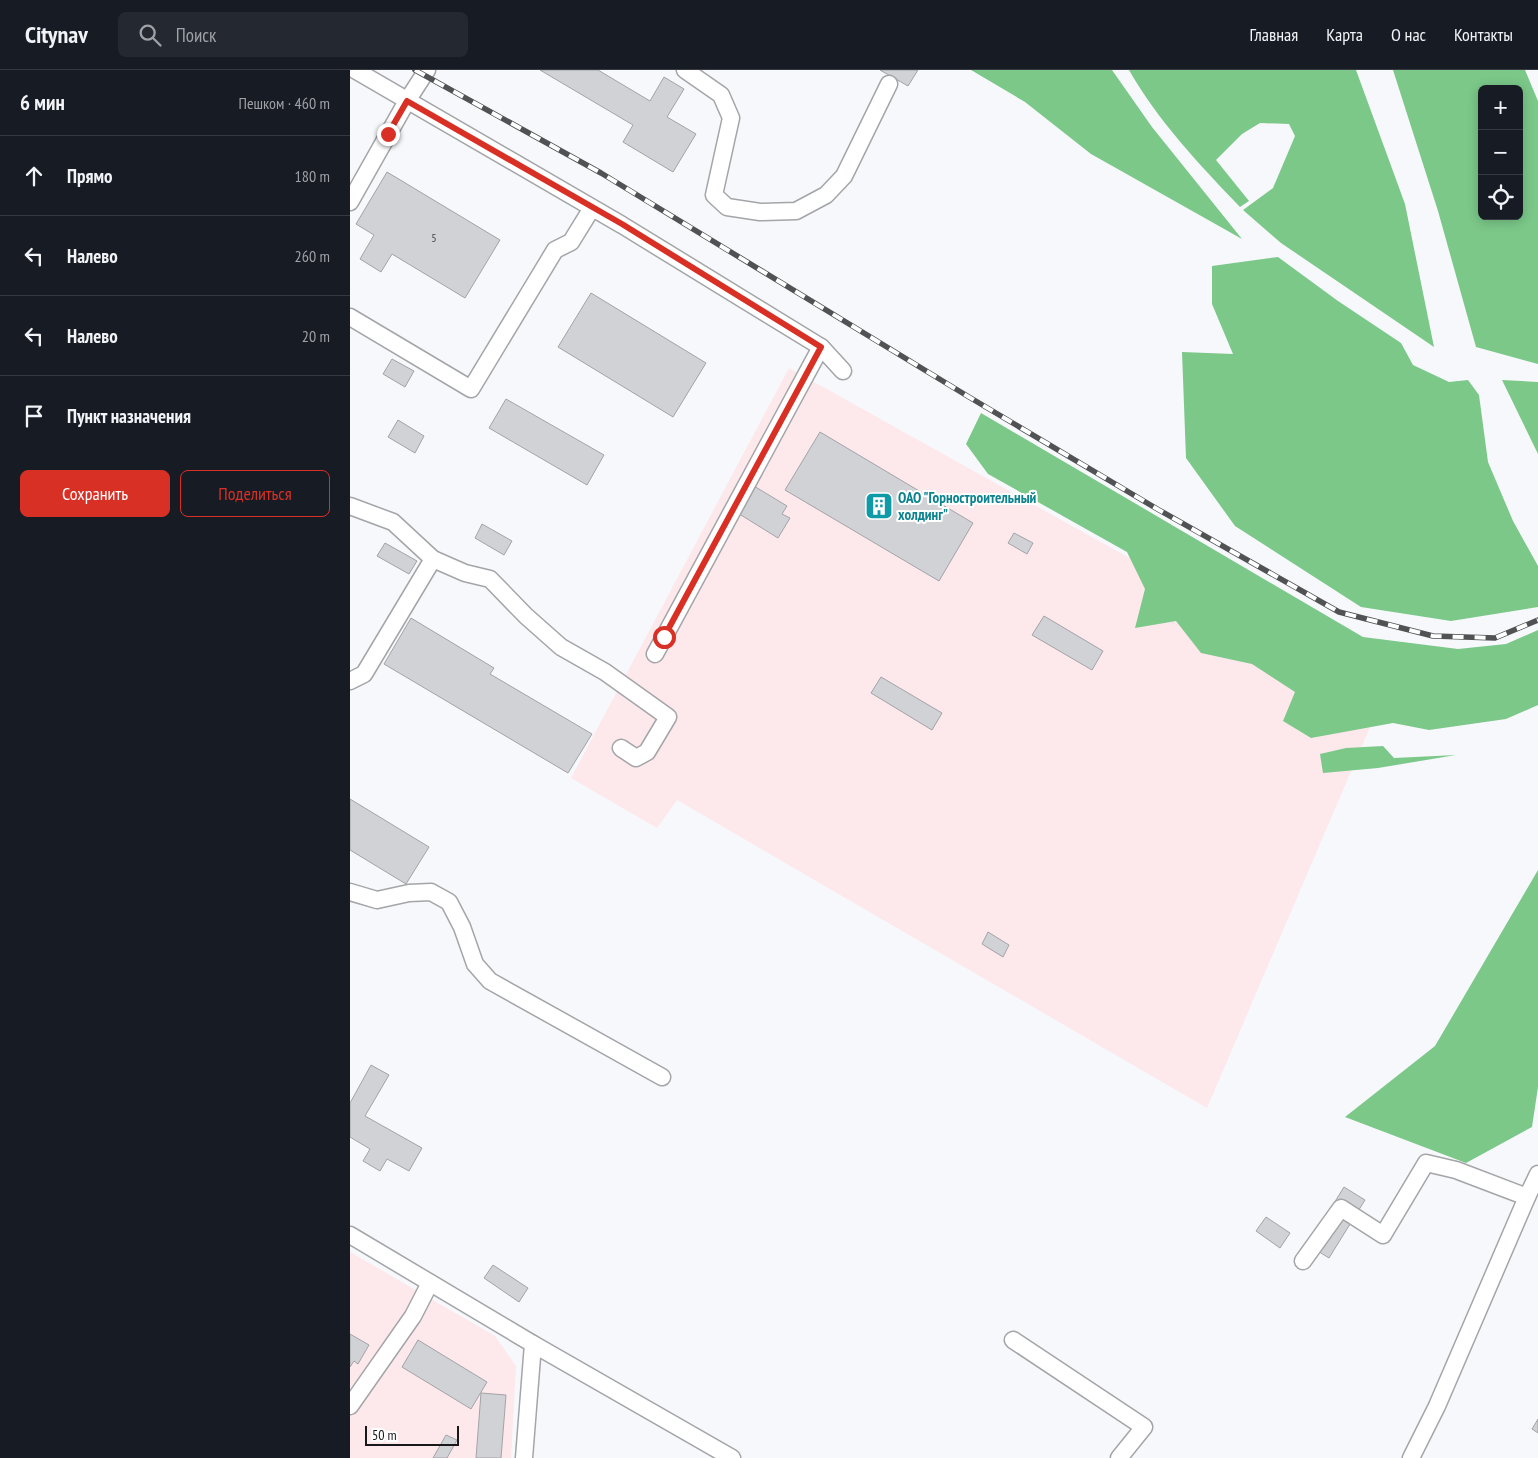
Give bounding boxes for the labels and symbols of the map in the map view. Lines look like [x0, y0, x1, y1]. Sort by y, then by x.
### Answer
route end [377, 123, 400, 146]
house number: 5 [431, 230, 437, 245]
place label: ОАО "Горностроительный холдинг" [898, 488, 1037, 524]
building icon: ОАО "Горностроительный холдинг" [864, 491, 894, 521]
route start [653, 626, 676, 649]
scale bar [365, 1423, 459, 1446]

